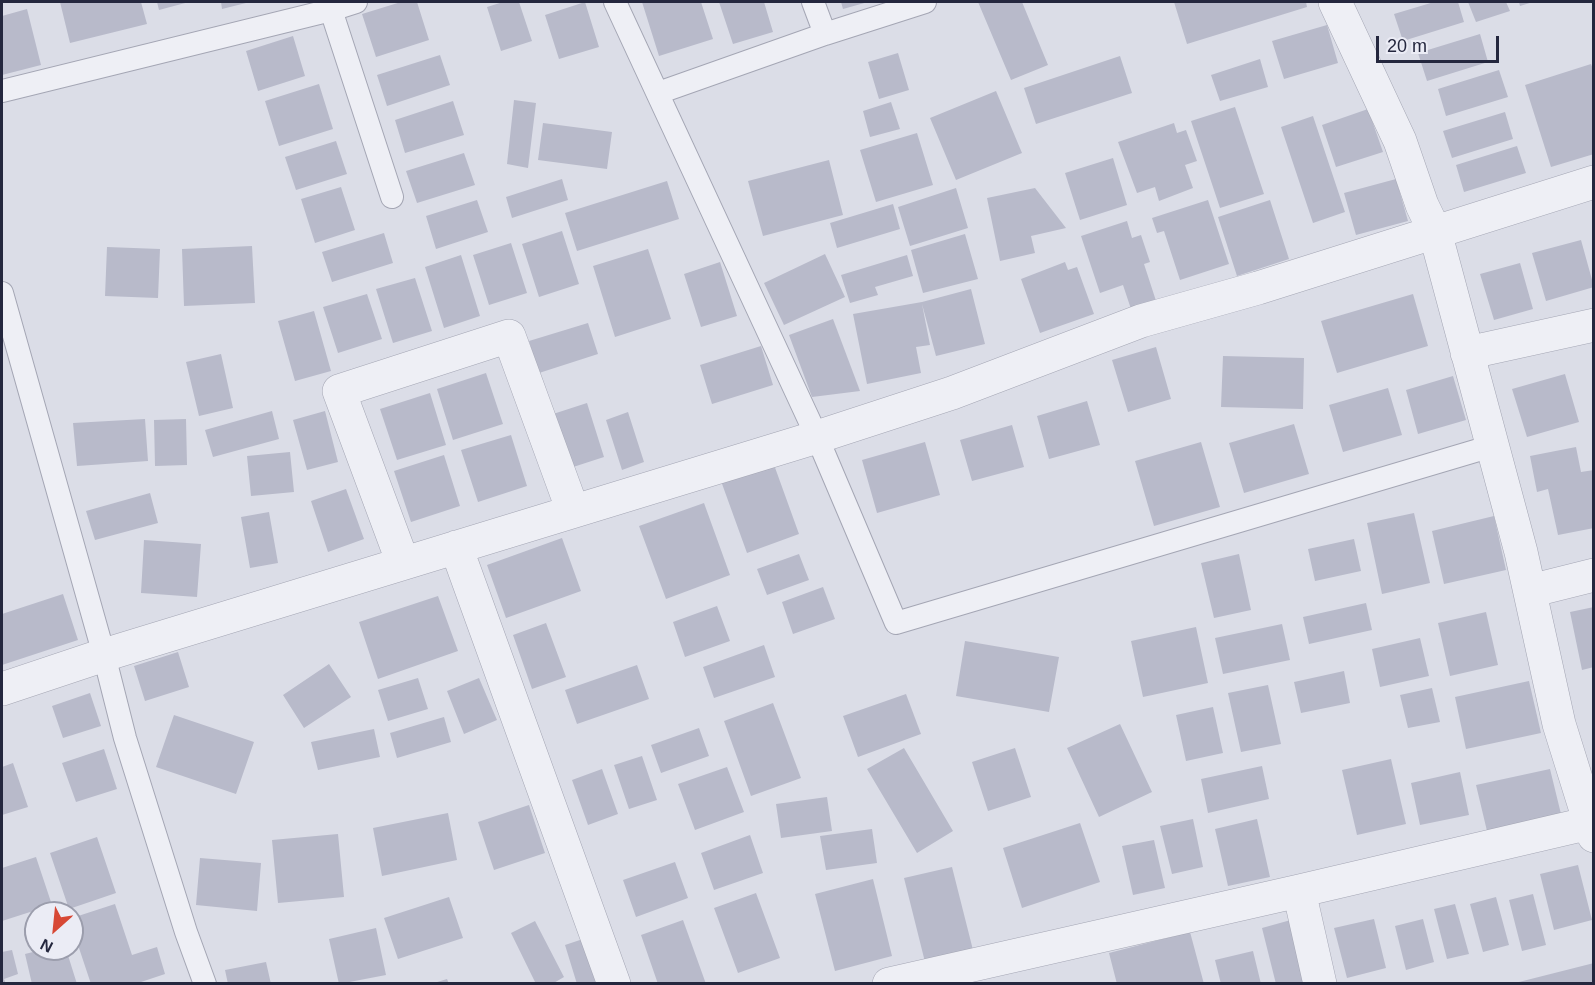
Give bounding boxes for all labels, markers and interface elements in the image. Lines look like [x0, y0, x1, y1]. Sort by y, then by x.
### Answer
scale bar [1379, 24, 1502, 62]
text: 20 m [1387, 36, 1427, 56]
north arrow [24, 901, 84, 961]
text: N [37, 936, 56, 956]

